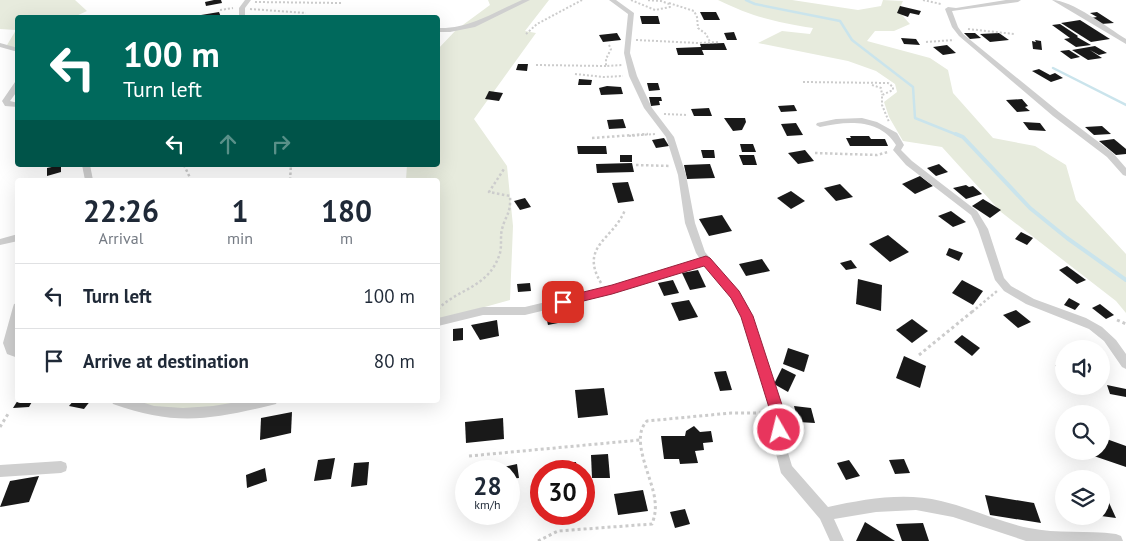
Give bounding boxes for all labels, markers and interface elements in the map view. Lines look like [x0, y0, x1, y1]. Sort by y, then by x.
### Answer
text: 100 m [123, 31, 220, 77]
icon: left [40, 35, 105, 100]
text: Turn left [123, 75, 202, 103]
icon: left [161, 130, 189, 158]
icon: ahead [214, 130, 242, 158]
icon: right [267, 130, 295, 158]
text: 22:26 [83, 191, 159, 230]
text: 1 [232, 191, 249, 230]
text: 180 [321, 191, 372, 230]
text: Arrival [99, 228, 143, 248]
text: min [227, 228, 253, 248]
text: m [340, 228, 353, 248]
pin [542, 281, 584, 323]
icon: left [40, 282, 68, 310]
text: Turn left [83, 284, 152, 308]
text: 100 m [363, 284, 415, 308]
icon: arrive [549, 288, 577, 316]
map controls [1055, 340, 1110, 525]
button: sound [1055, 340, 1110, 395]
icon: arrive [40, 347, 68, 375]
text: Arrive at destination [83, 349, 249, 373]
text: 80 m [374, 349, 415, 373]
position arrow [752, 403, 804, 455]
button: search [1055, 405, 1110, 460]
speed limit sign: 30 [530, 460, 595, 525]
text: 28 [473, 470, 502, 502]
button: layers [1055, 470, 1110, 525]
text: km/h [474, 497, 501, 512]

